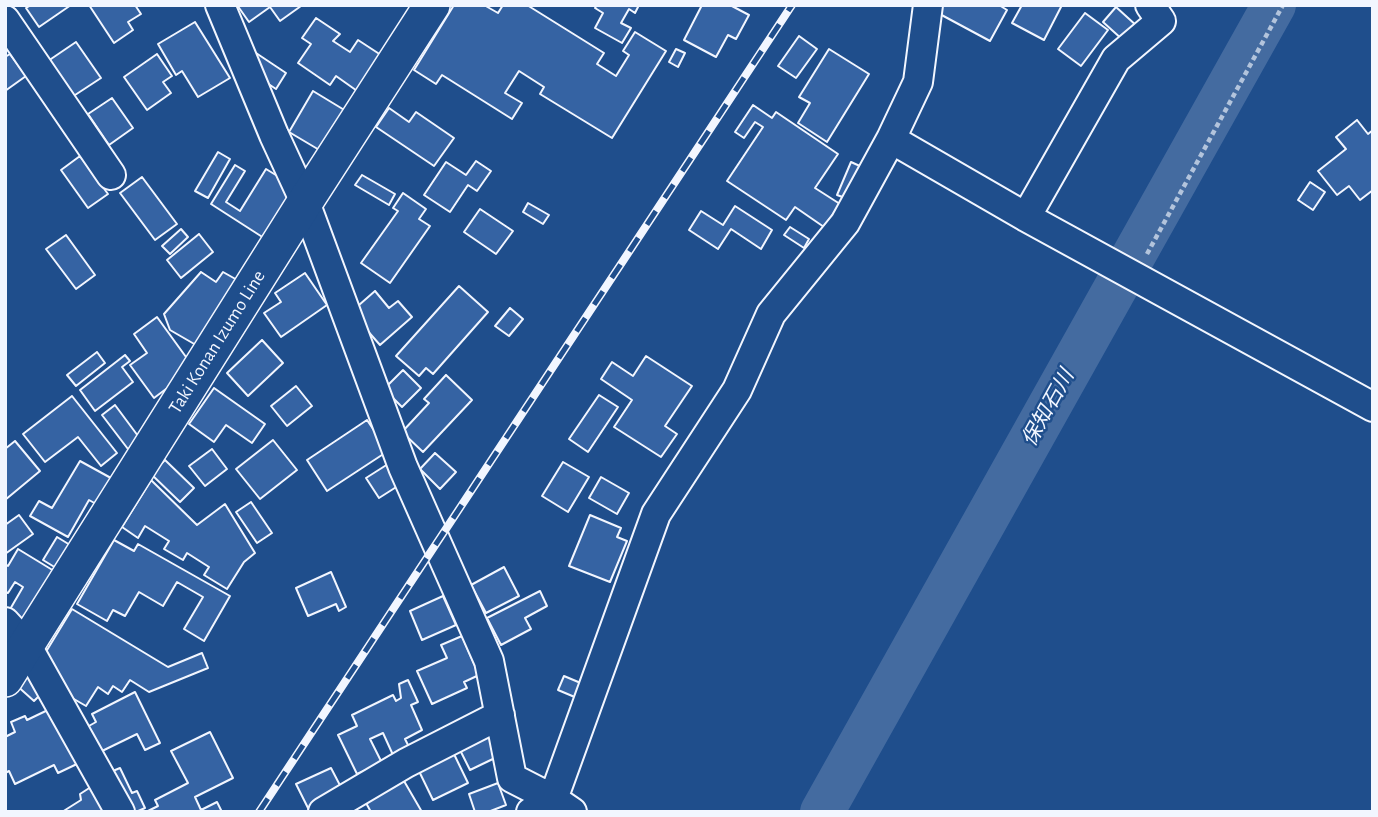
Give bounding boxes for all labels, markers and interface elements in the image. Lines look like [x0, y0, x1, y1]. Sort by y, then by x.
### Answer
street label: Taki Konan Izumo Line [164, 266, 270, 418]
water label: 保知石川 [1017, 365, 1079, 451]

